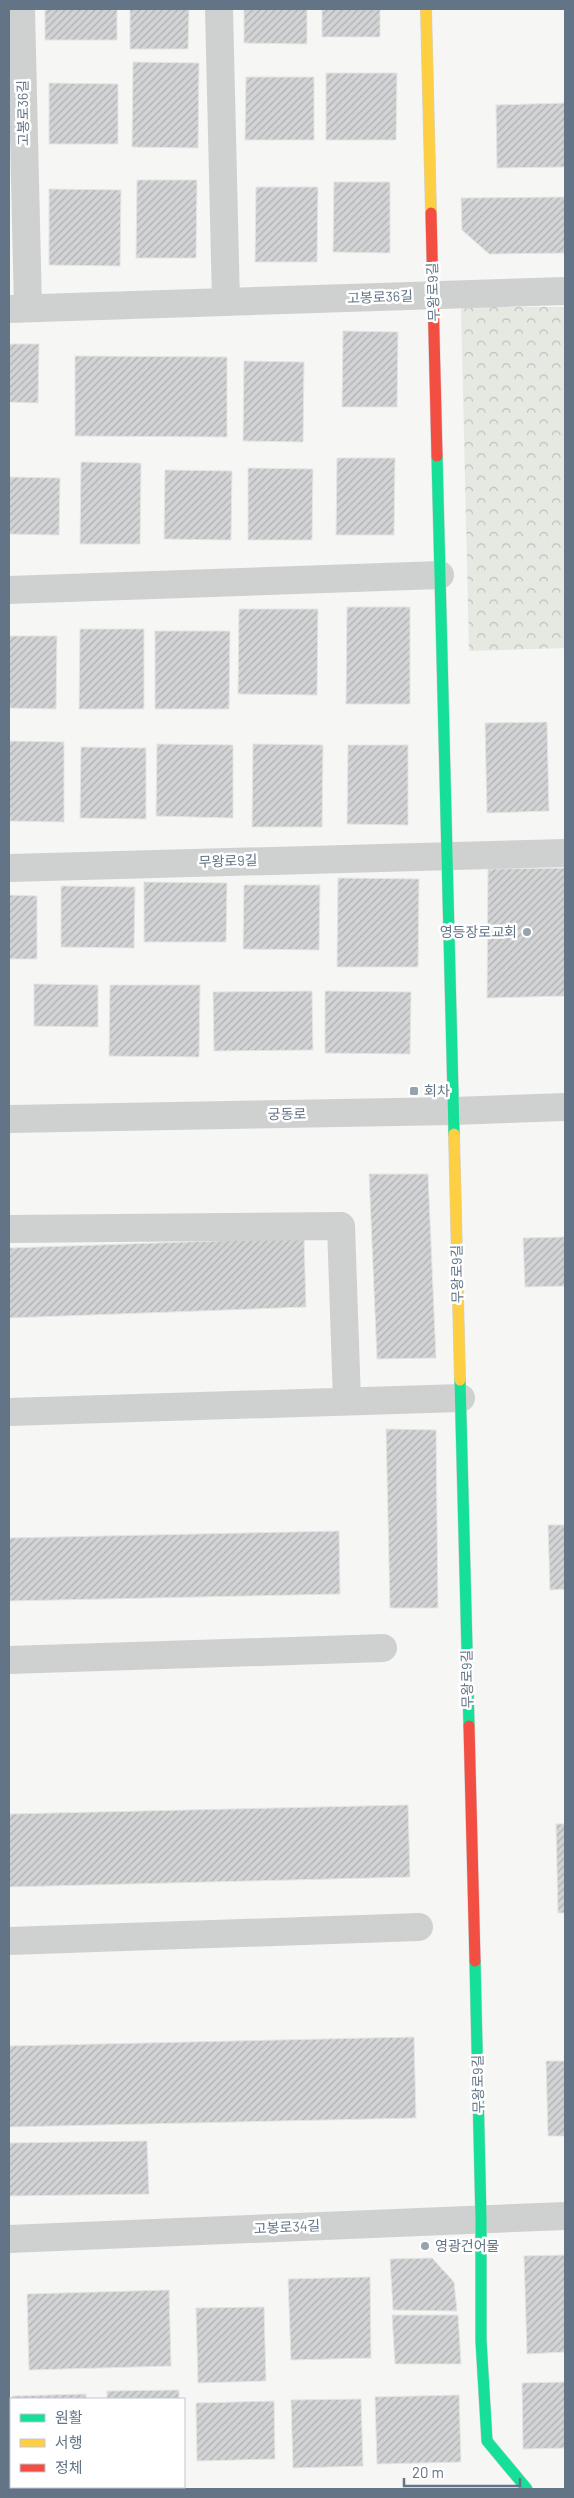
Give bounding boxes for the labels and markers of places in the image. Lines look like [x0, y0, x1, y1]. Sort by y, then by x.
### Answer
place label: 영등장로교회 [440, 923, 517, 940]
marker: 영등장로교회 [521, 926, 533, 938]
place label: 회차 [424, 1082, 450, 1099]
marker: 회차 [408, 1085, 420, 1097]
place label: 영광건어물 [435, 2237, 500, 2254]
marker: 영광건어물 [419, 2240, 431, 2252]

